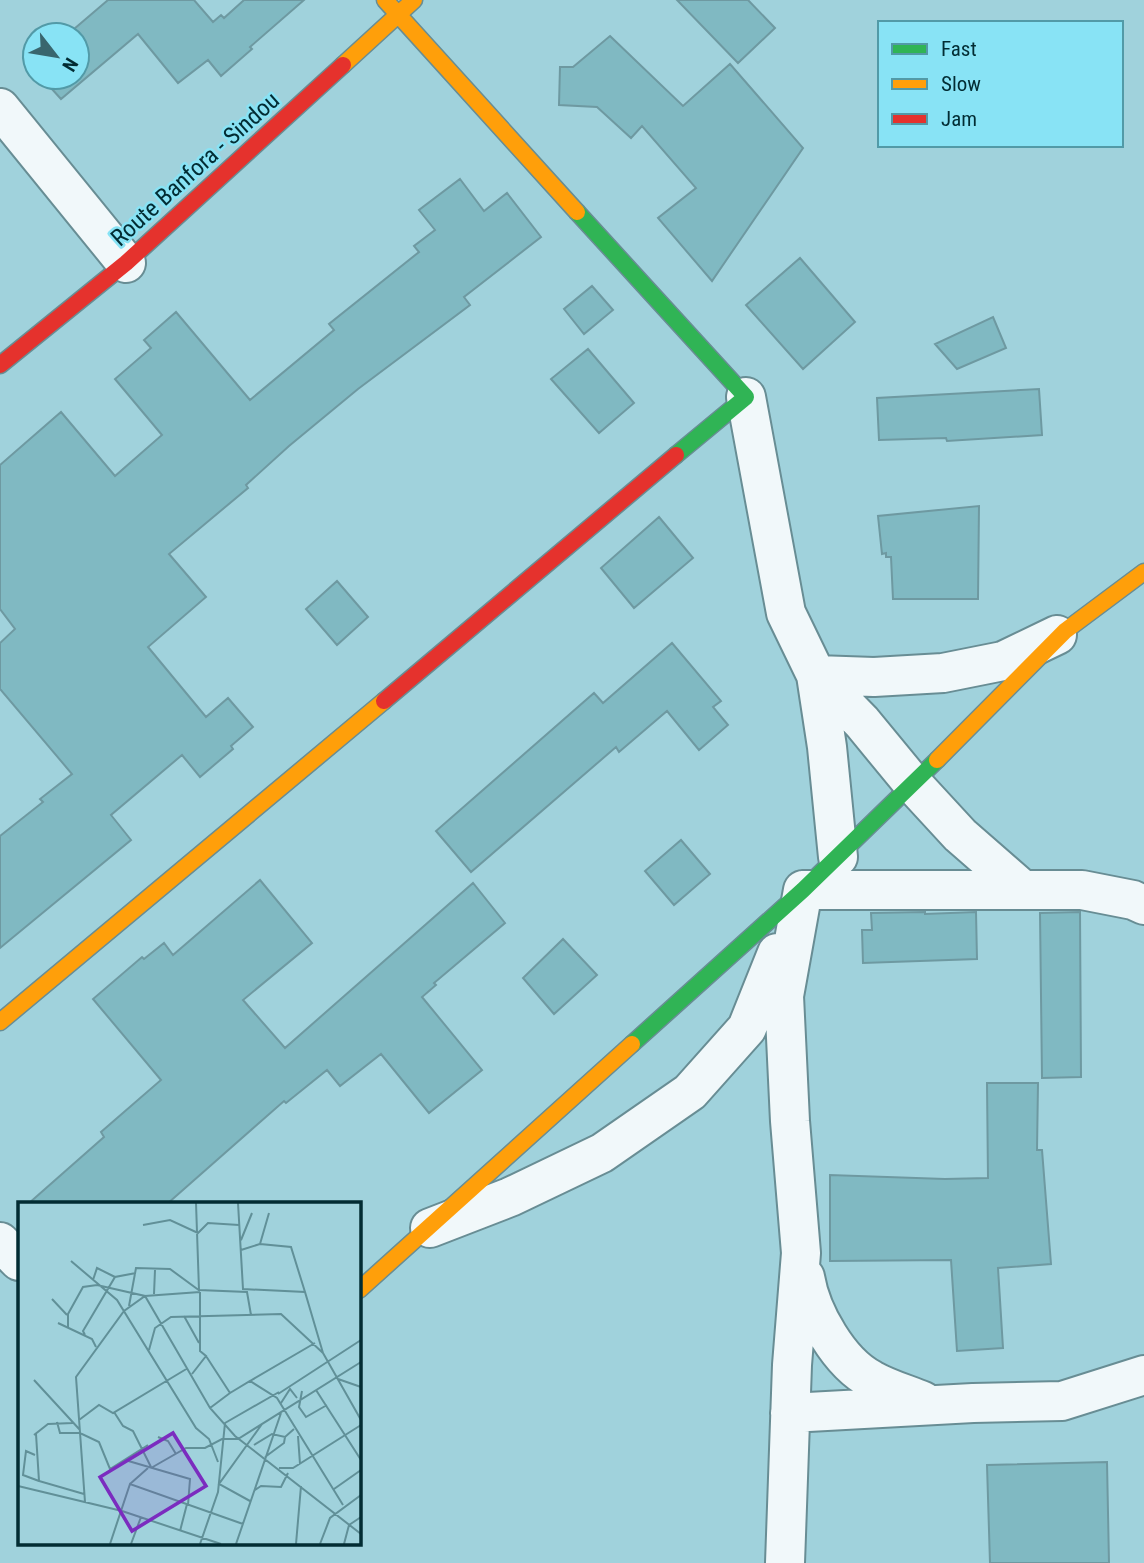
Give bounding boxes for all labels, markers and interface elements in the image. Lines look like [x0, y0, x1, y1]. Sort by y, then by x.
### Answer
north arrow [21, 21, 91, 91]
legend [878, 21, 1123, 147]
text: Fast [941, 37, 977, 61]
text: N [57, 54, 83, 75]
text: Slow [941, 72, 981, 96]
street label: Route Banfora - Sindou [105, 86, 285, 252]
text: Jam [941, 107, 977, 131]
inset map [18, 1202, 360, 1546]

